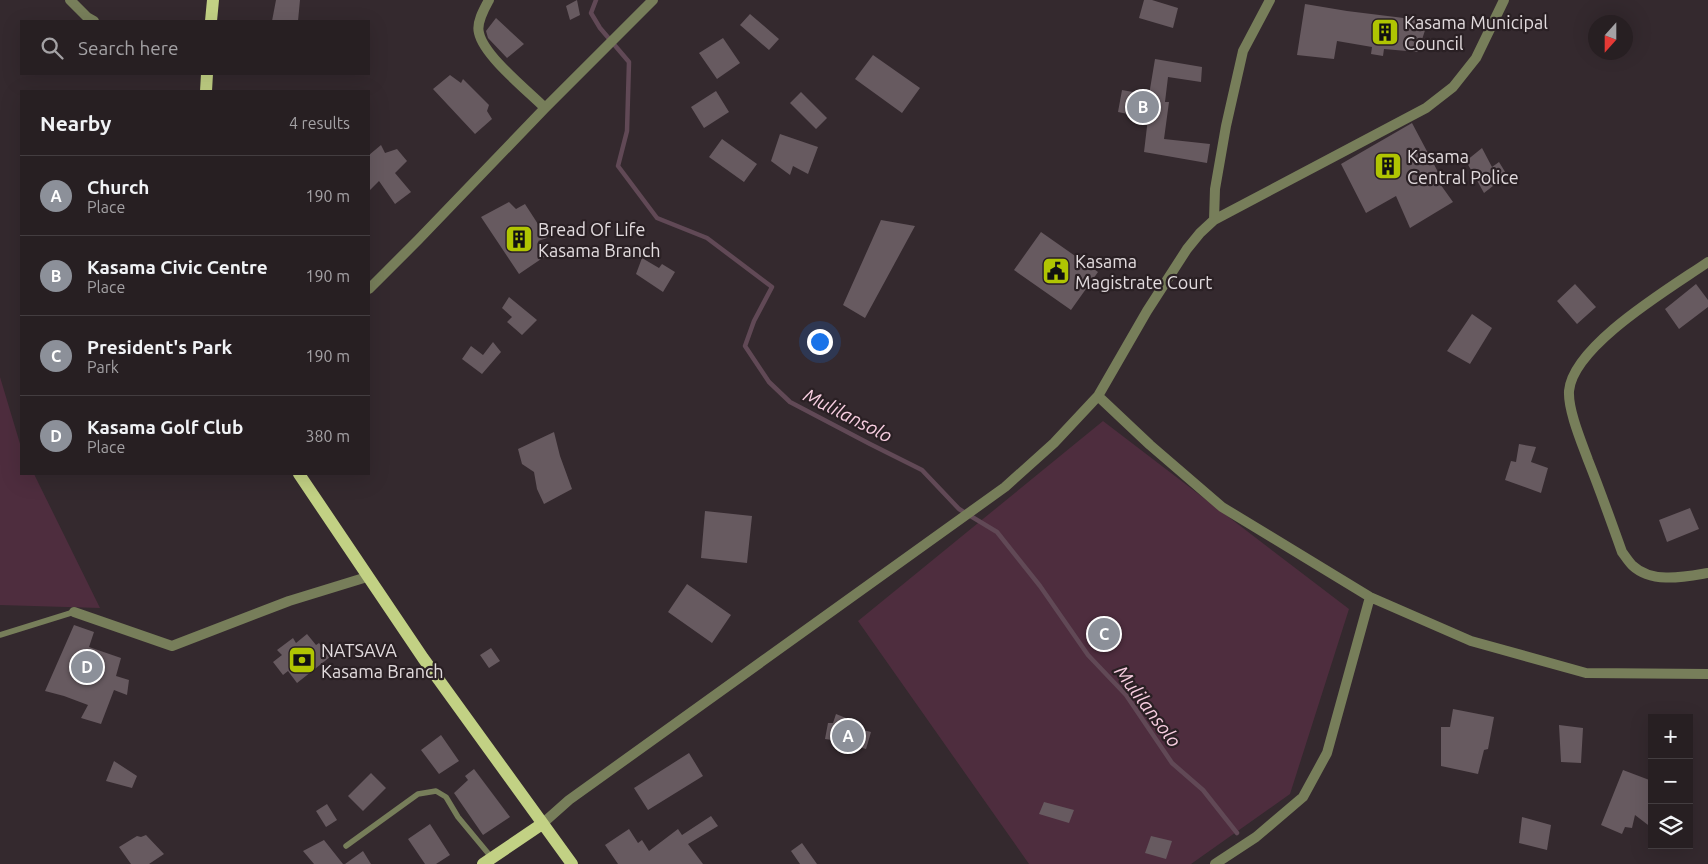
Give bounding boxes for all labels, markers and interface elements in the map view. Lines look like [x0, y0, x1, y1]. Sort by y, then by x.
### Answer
place label: Kasama Municipal Council [1404, 12, 1548, 53]
north arrow [1588, 15, 1633, 60]
building icon: Kasama Municipal Council [1370, 17, 1400, 47]
search box [20, 20, 370, 75]
icon: search [38, 34, 66, 62]
text: Search here [78, 37, 178, 59]
pin: B [1127, 88, 1159, 126]
text: Nearby [40, 111, 111, 135]
text: 4 results [289, 114, 350, 132]
place label: Kasama Central Police [1407, 146, 1519, 187]
building icon: Kasama Central Police [1373, 151, 1403, 181]
text: Church [87, 176, 149, 198]
text: A [50, 187, 62, 205]
text: 190 m [305, 187, 350, 205]
text: Place [87, 198, 125, 216]
place label: Bread Of Life Kasama Branch [538, 219, 661, 260]
building icon: Bread Of Life Kasama Branch [504, 224, 534, 254]
place label: Kasama Magistrate Court [1075, 251, 1212, 292]
text: Kasama Civic Centre [87, 256, 268, 278]
public building icon: Kasama Magistrate Court [1041, 256, 1071, 286]
text: B [51, 267, 61, 285]
text: 190 m [305, 267, 350, 285]
text: Place [87, 278, 125, 296]
your location [807, 329, 833, 355]
text: President's Park [87, 336, 232, 358]
text: C [51, 347, 61, 365]
text: 190 m [305, 347, 350, 365]
text: Park [87, 358, 119, 376]
water label: Mulilansolo [800, 383, 896, 447]
text: Kasama Golf Club [87, 416, 243, 438]
text: D [50, 427, 62, 445]
text: 380 m [305, 427, 350, 445]
text: Place [87, 438, 125, 456]
pin: C [1088, 615, 1120, 653]
place label: NATSAVA Kasama Branch [321, 640, 444, 681]
bank icon: NATSAVA Kasama Branch [287, 645, 317, 675]
pin: D [71, 648, 103, 686]
water label: Mulilansolo [1110, 661, 1186, 751]
map controls [1648, 714, 1693, 849]
button: + [1648, 714, 1693, 759]
pin: A [832, 717, 864, 755]
button: − [1648, 759, 1693, 804]
button: layers [1648, 804, 1693, 849]

